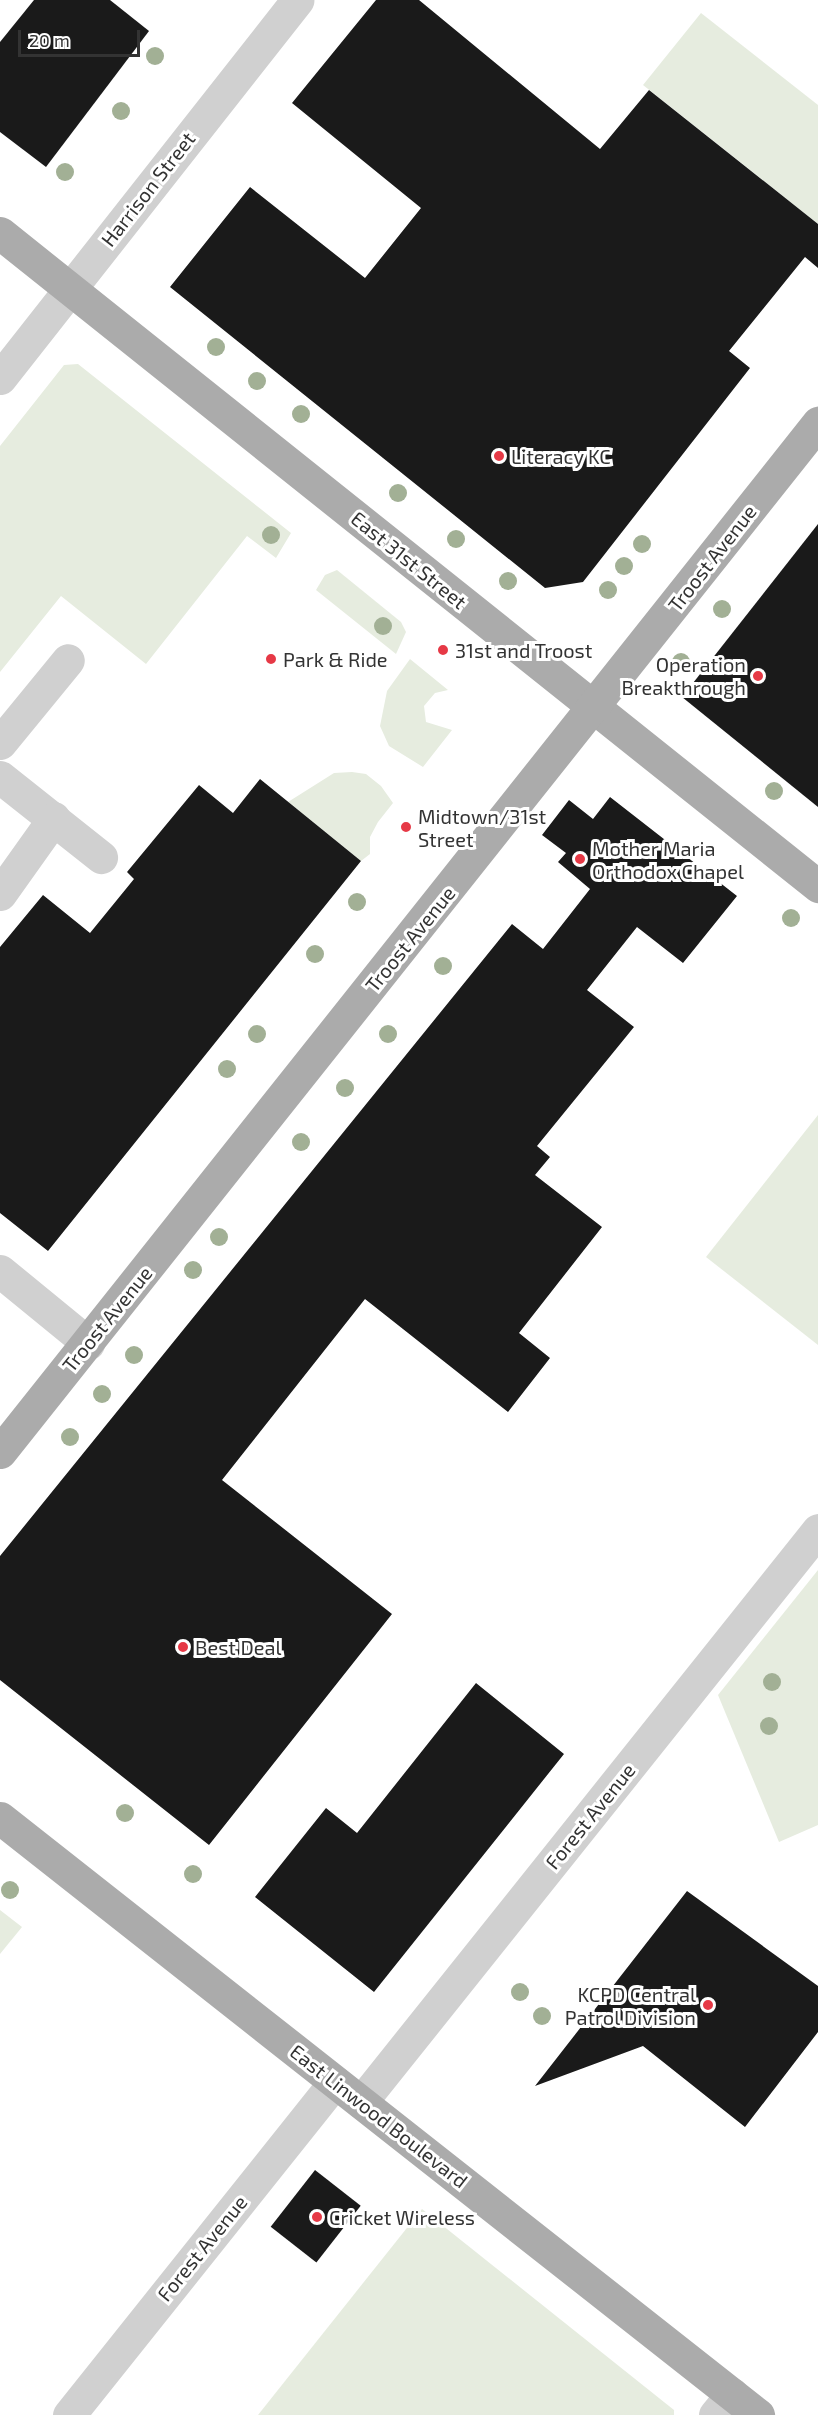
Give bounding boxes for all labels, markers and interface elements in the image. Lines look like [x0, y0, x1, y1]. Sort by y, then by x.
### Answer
scale bar [21, 18, 142, 56]
text: 20 m [29, 29, 70, 51]
street label: Harrison Street [96, 127, 200, 251]
place label: Literacy KC [511, 444, 611, 468]
marker: Literacy KC [492, 449, 506, 463]
street label: Troost Avenue [663, 500, 761, 616]
street label: East 31st Street [347, 506, 471, 614]
place label: 31st and Troost [455, 638, 593, 662]
marker: 31st and Troost [436, 643, 450, 657]
place label: Park & Ride [283, 647, 388, 671]
marker: Park & Ride [264, 652, 278, 666]
place label: Operation Breakthrough [621, 652, 746, 699]
marker: Operation Breakthrough [751, 669, 765, 683]
place label: Midtown/31st Street [418, 804, 546, 851]
marker: Midtown/31st Street [399, 820, 413, 834]
place label: Mother Maria Orthodox Chapel [592, 836, 744, 883]
marker: Mother Maria Orthodox Chapel [573, 852, 587, 866]
street label: Troost Avenue [360, 881, 460, 997]
street label: Troost Avenue [57, 1261, 157, 1377]
place label: Best Deal [195, 1635, 281, 1659]
marker: Best Deal [176, 1640, 190, 1654]
street label: Forest Avenue [540, 1758, 640, 1874]
place label: KCPD Central Patrol Division [564, 1982, 696, 2029]
marker: KCPD Central Patrol Division [701, 1998, 715, 2012]
street label: East Linwood Boulevard [285, 2039, 473, 2193]
street label: Forest Avenue [152, 2190, 252, 2306]
place label: Cricket Wireless [329, 2205, 475, 2229]
marker: Cricket Wireless [310, 2210, 324, 2224]

